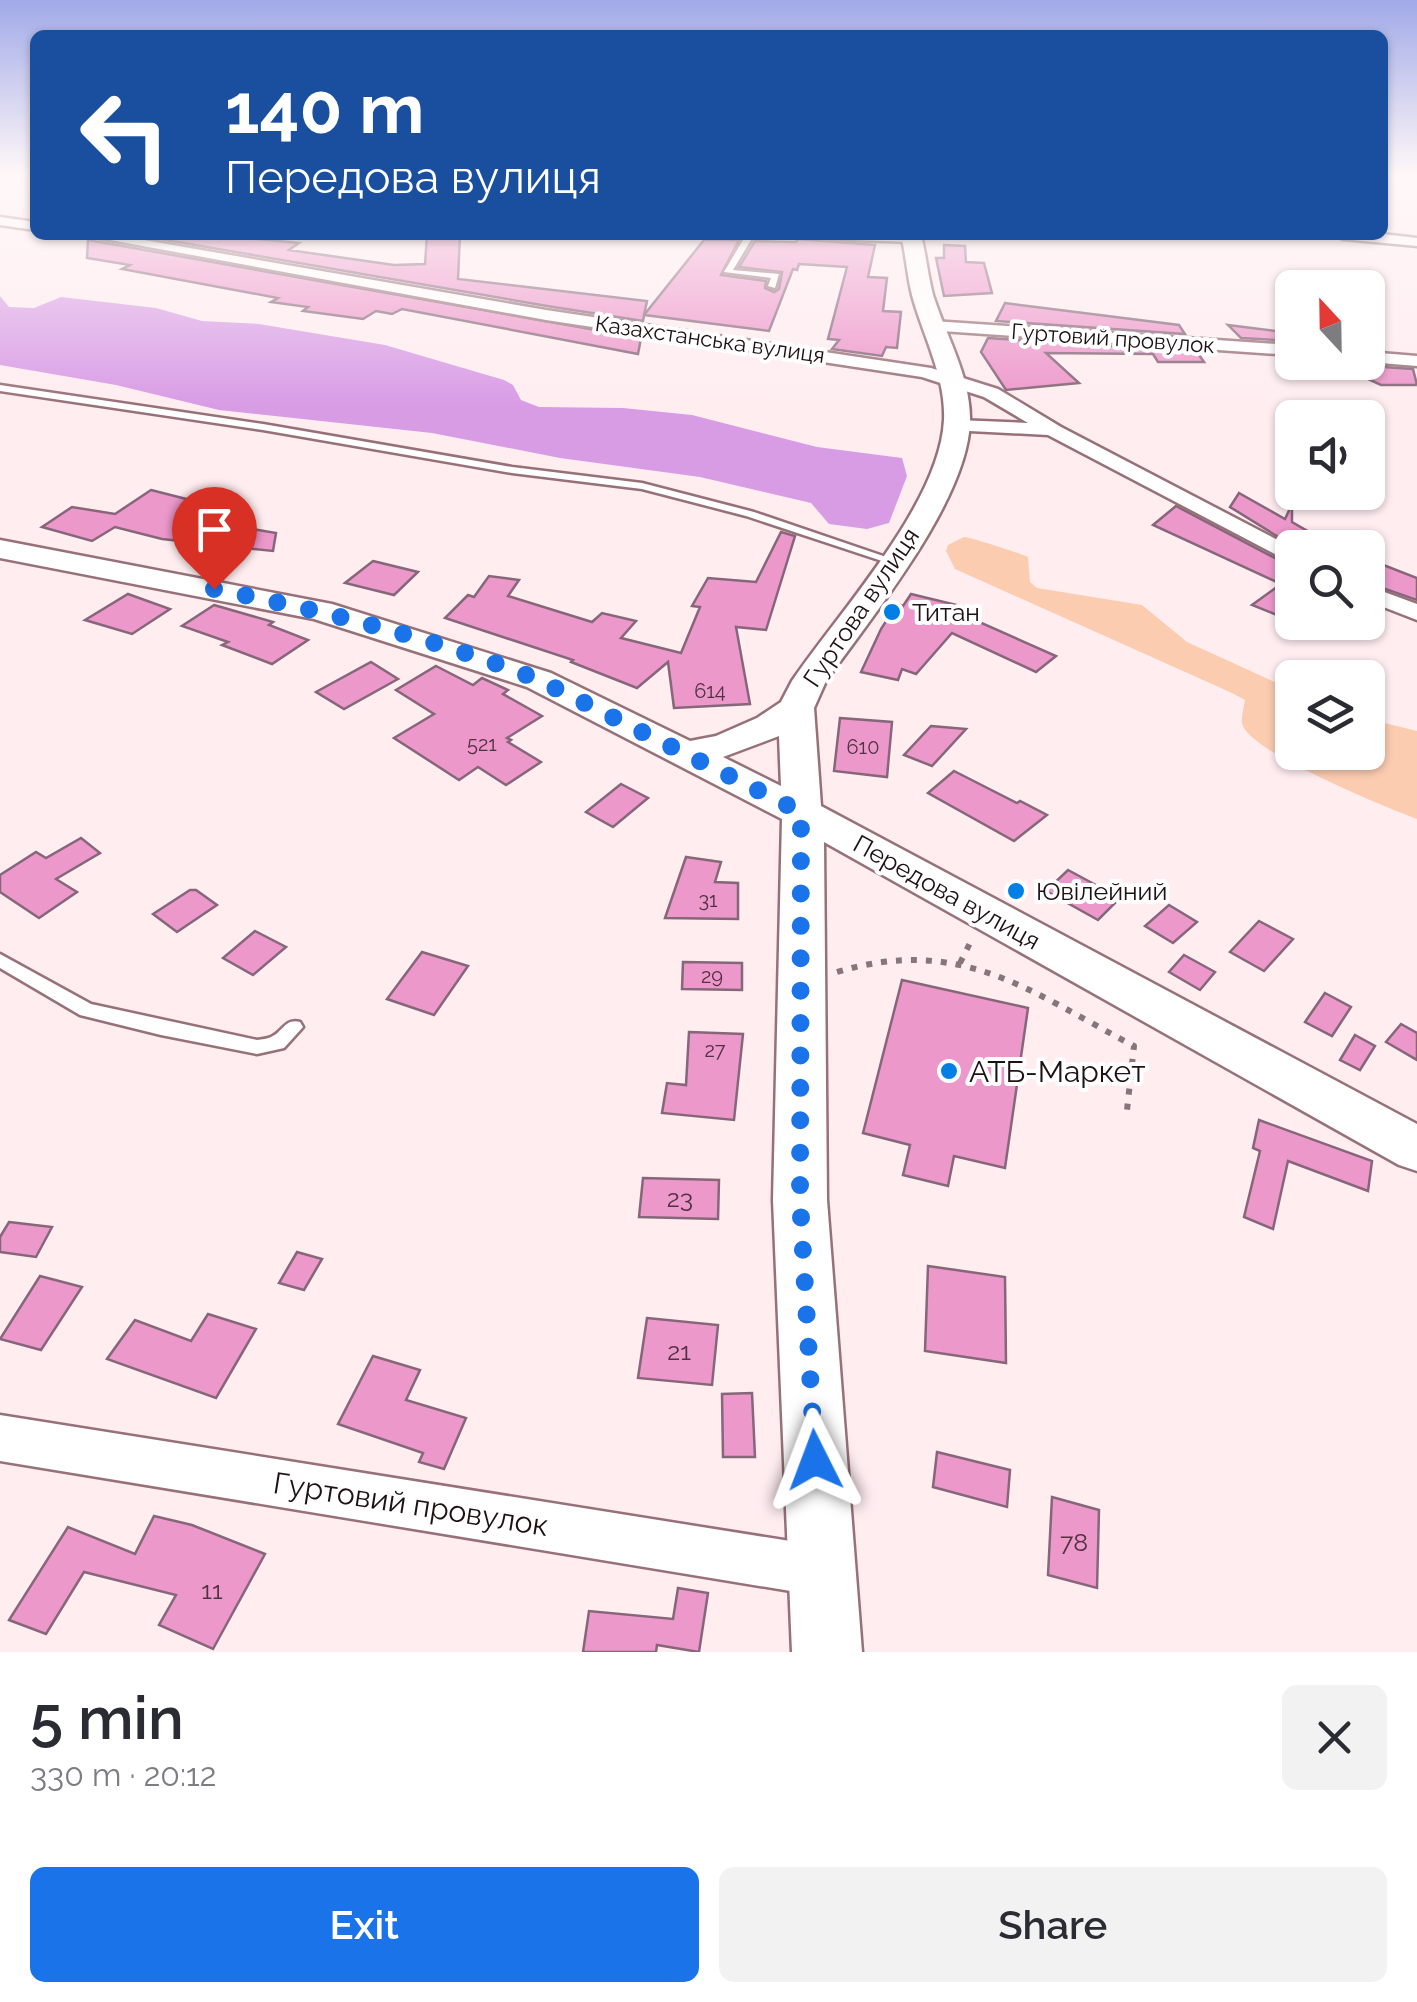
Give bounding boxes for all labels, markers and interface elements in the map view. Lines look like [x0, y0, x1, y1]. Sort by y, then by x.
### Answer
text: 140 m [225, 67, 425, 149]
icon: left [60, 70, 190, 200]
text: Передова вулиця [225, 151, 601, 204]
north arrow [1275, 270, 1385, 380]
map controls [1275, 270, 1385, 770]
street label: Казахстанська вулиця [593, 310, 827, 368]
street label: Гуртовий провулок [1010, 318, 1216, 358]
button: sound [1275, 400, 1385, 510]
pin [172, 487, 257, 590]
icon: arrive [187, 502, 242, 557]
street label: Гуртова вулиця [797, 522, 925, 692]
button: search [1275, 530, 1385, 640]
place label: Титан [912, 597, 980, 627]
marker: Титан [881, 601, 903, 623]
button: layers [1275, 660, 1385, 770]
house number: 614 [694, 679, 726, 703]
house number: 521 [467, 732, 497, 756]
house number: 610 [847, 735, 879, 759]
street label: Передова вулиця [848, 828, 1046, 956]
place label: Ювілейний [1036, 876, 1167, 906]
marker: Ювілейний [1005, 880, 1027, 902]
house number: 31 [698, 888, 718, 912]
house number: 29 [701, 964, 723, 988]
house number: 27 [704, 1038, 726, 1062]
place label: АТБ-Маркет [969, 1054, 1146, 1089]
marker: АТБ-Маркет [938, 1060, 960, 1082]
house number: 23 [667, 1183, 693, 1213]
house number: 21 [667, 1336, 691, 1366]
position arrow [763, 1408, 867, 1512]
street label: Гуртовий провулок [271, 1465, 551, 1543]
house number: 78 [1060, 1527, 1088, 1557]
house number: 11 [201, 1575, 223, 1605]
text: 5 min [30, 1683, 184, 1753]
button: close [1282, 1685, 1387, 1790]
text: 330 m · 20:12 [30, 1756, 216, 1793]
button: Exit [30, 1867, 699, 1982]
button: Share [719, 1867, 1387, 1982]

